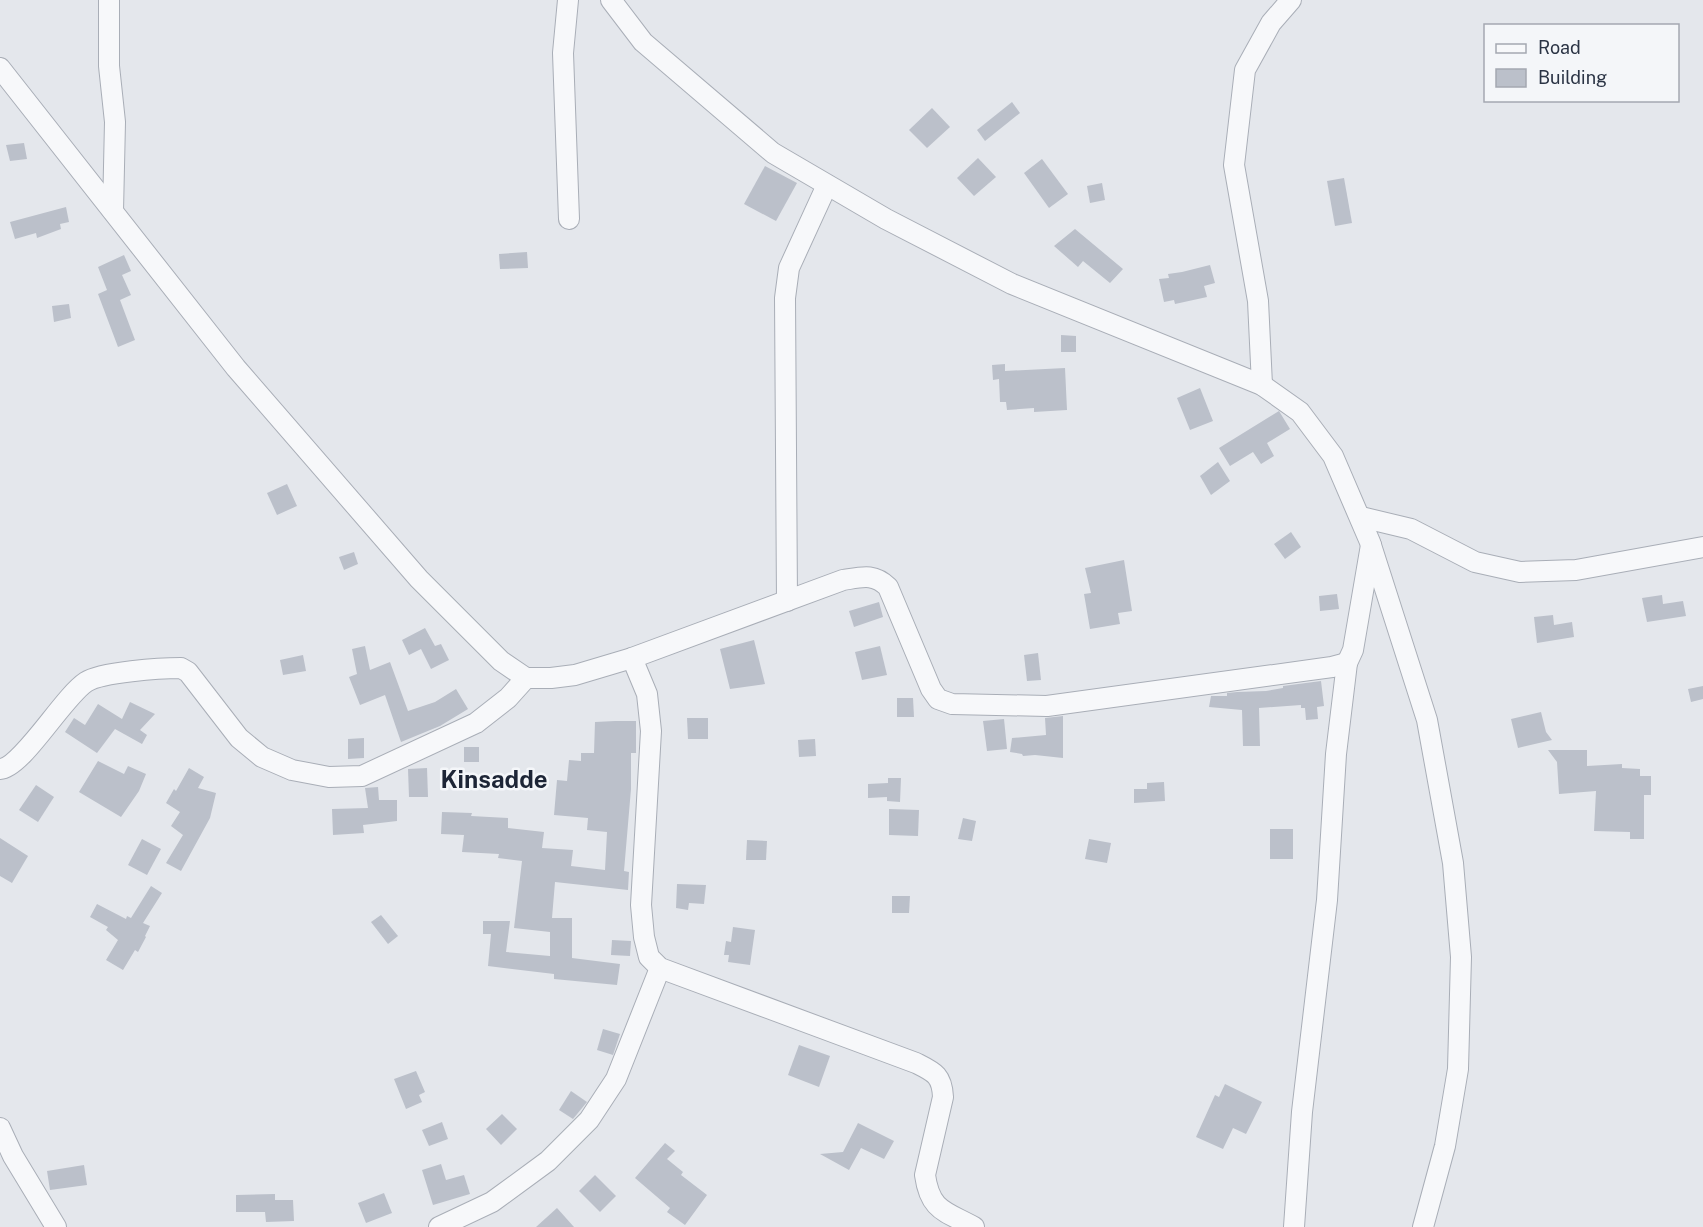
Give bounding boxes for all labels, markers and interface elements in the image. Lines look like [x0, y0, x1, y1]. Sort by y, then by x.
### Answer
legend [1484, 24, 1679, 102]
text: Road [1538, 37, 1581, 58]
text: Building [1538, 67, 1607, 88]
district label: Kinsadde [440, 765, 548, 793]

